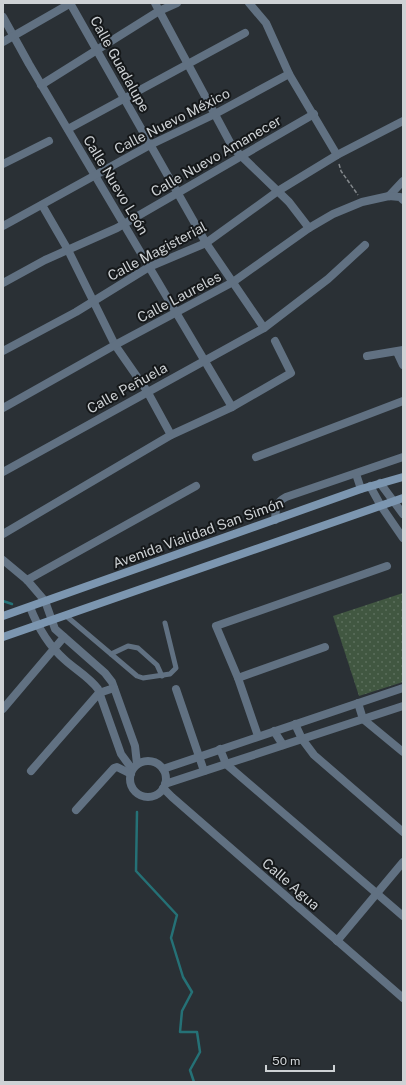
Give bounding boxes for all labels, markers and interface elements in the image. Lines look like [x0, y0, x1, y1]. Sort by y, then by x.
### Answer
street label: Calle Guadalupe [87, 13, 153, 115]
street label: Calle Nuevo México [111, 85, 233, 157]
street label: Calle Nuevo Amanecer [148, 112, 284, 200]
street label: Calle Nuevo León [80, 133, 152, 237]
street label: Calle Magisterial [105, 218, 209, 284]
street label: Calle Laureles [134, 268, 224, 326]
street label: Calle Peñuela [84, 359, 170, 417]
street label: Avenida Vialidad San Simón [111, 495, 285, 571]
street label: Calle Agua [259, 855, 323, 913]
scale bar [266, 1047, 334, 1073]
text: 50 m [272, 1054, 300, 1068]

